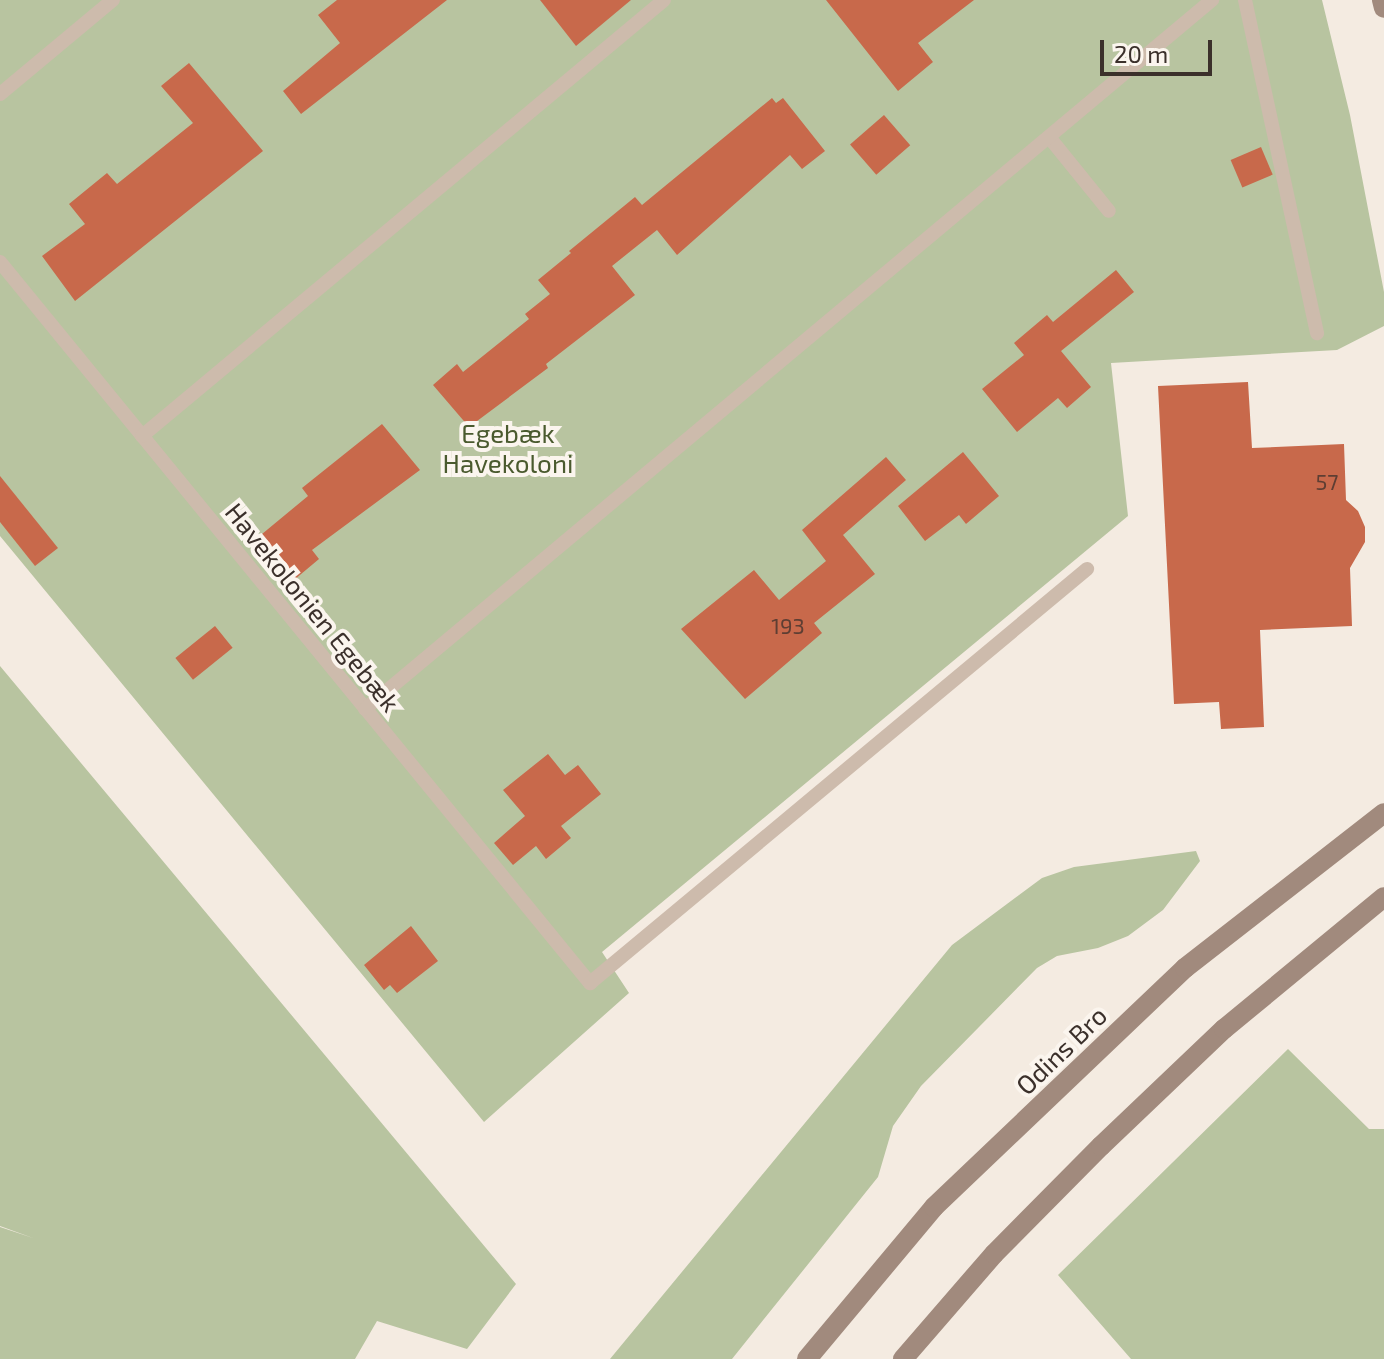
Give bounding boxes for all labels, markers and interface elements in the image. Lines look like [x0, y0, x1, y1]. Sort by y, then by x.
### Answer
scale bar [1104, 24, 1216, 74]
text: 20 m [1114, 39, 1168, 68]
park label: Egebæk Havekoloni [443, 417, 573, 478]
house number: 57 [1315, 469, 1339, 495]
street label: Havekolonien Egebæk [219, 496, 407, 718]
house number: 193 [771, 613, 805, 639]
street label: Odins Bro [1009, 999, 1113, 1101]

